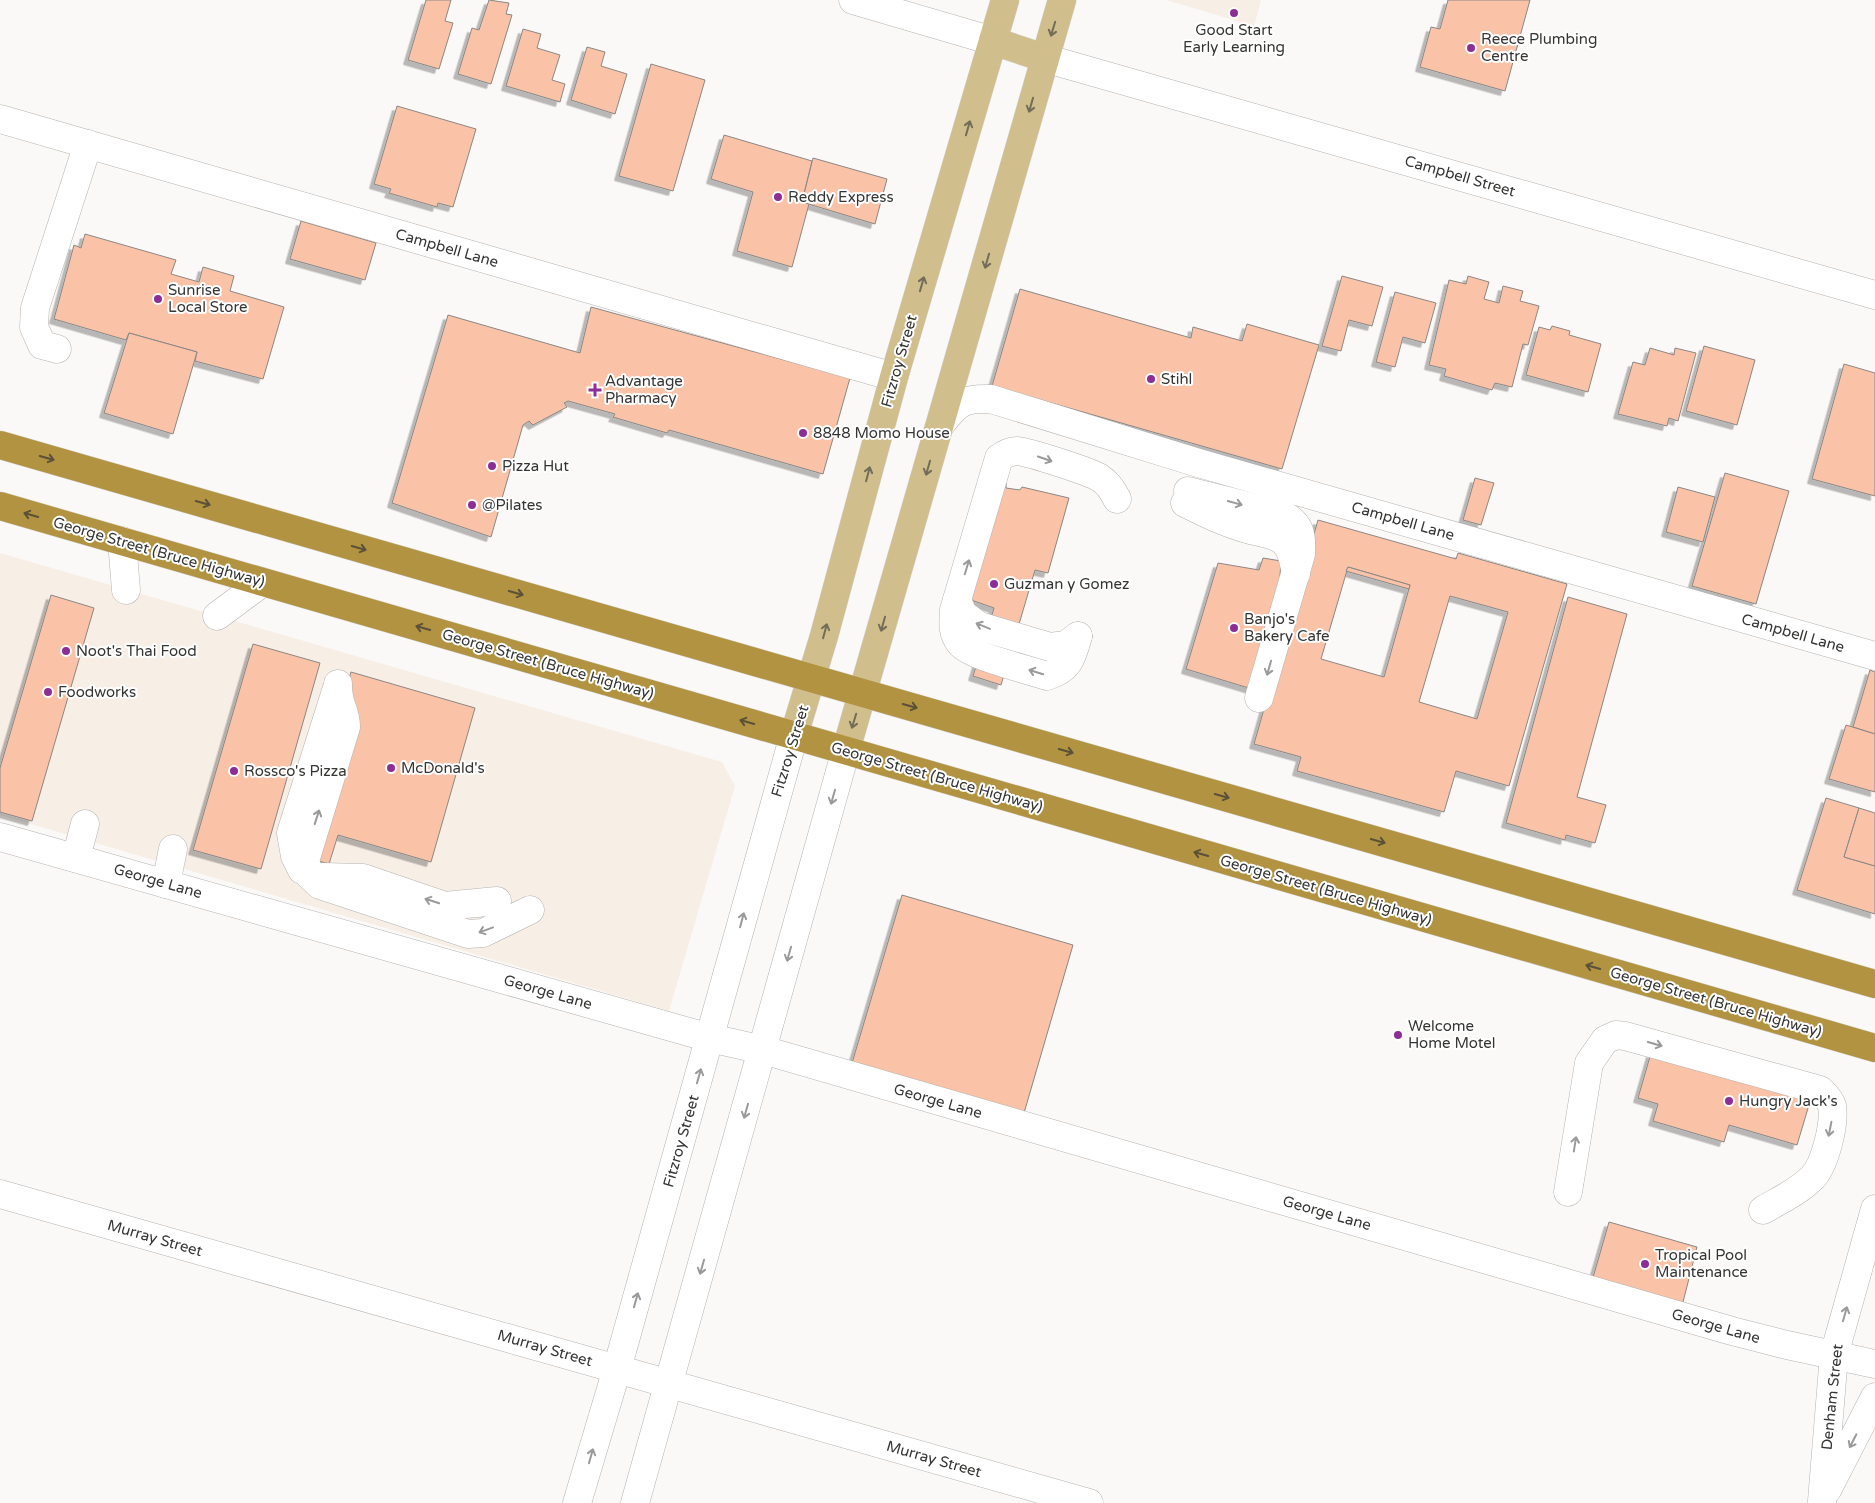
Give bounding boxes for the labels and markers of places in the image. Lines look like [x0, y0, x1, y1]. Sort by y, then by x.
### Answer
marker: Good Start Early Learning [1228, 7, 1240, 19]
place label: Good Start Early Learning [1183, 21, 1285, 56]
place label: Reece Plumbing Centre [1481, 30, 1597, 65]
marker: Reece Plumbing Centre [1465, 42, 1477, 54]
place label: Reddy Express [788, 188, 894, 206]
marker: Reddy Express [772, 191, 784, 203]
place label: Sunrise Local Store [168, 281, 248, 316]
marker: Sunrise Local Store [152, 293, 164, 305]
place label: Stihl [1161, 370, 1192, 388]
place label: Advantage Pharmacy [605, 372, 683, 407]
marker: Stihl [1145, 373, 1157, 385]
marker: Advantage Pharmacy [589, 384, 601, 396]
place label: 8848 Momo House [813, 424, 950, 442]
marker: 8848 Momo House [797, 427, 809, 439]
place label: Pizza Hut [502, 457, 569, 475]
marker: Pizza Hut [486, 460, 498, 472]
place label: @Pilates [482, 496, 542, 514]
marker: @Pilates [466, 499, 478, 511]
place label: Guzman y Gomez [1004, 575, 1129, 593]
marker: Guzman y Gomez [988, 578, 1000, 590]
place label: Banjo's Bakery Cafe [1244, 610, 1330, 645]
marker: Banjo's Bakery Cafe [1228, 622, 1240, 634]
place label: Noot's Thai Food [76, 642, 197, 660]
marker: Noot's Thai Food [60, 645, 72, 657]
place label: Foodworks [58, 683, 136, 701]
marker: Foodworks [42, 686, 54, 698]
place label: McDonald's [401, 759, 485, 777]
place label: Rossco's Pizza [244, 762, 347, 780]
marker: McDonald's [385, 762, 397, 774]
marker: Rossco's Pizza [228, 765, 240, 777]
place label: Welcome Home Motel [1408, 1017, 1496, 1052]
marker: Welcome Home Motel [1392, 1029, 1404, 1041]
place label: Hungry Jack's [1739, 1092, 1838, 1110]
marker: Hungry Jack's [1723, 1095, 1735, 1107]
place label: Tropical Pool Maintenance [1655, 1246, 1748, 1281]
marker: Tropical Pool Maintenance [1639, 1258, 1651, 1270]

